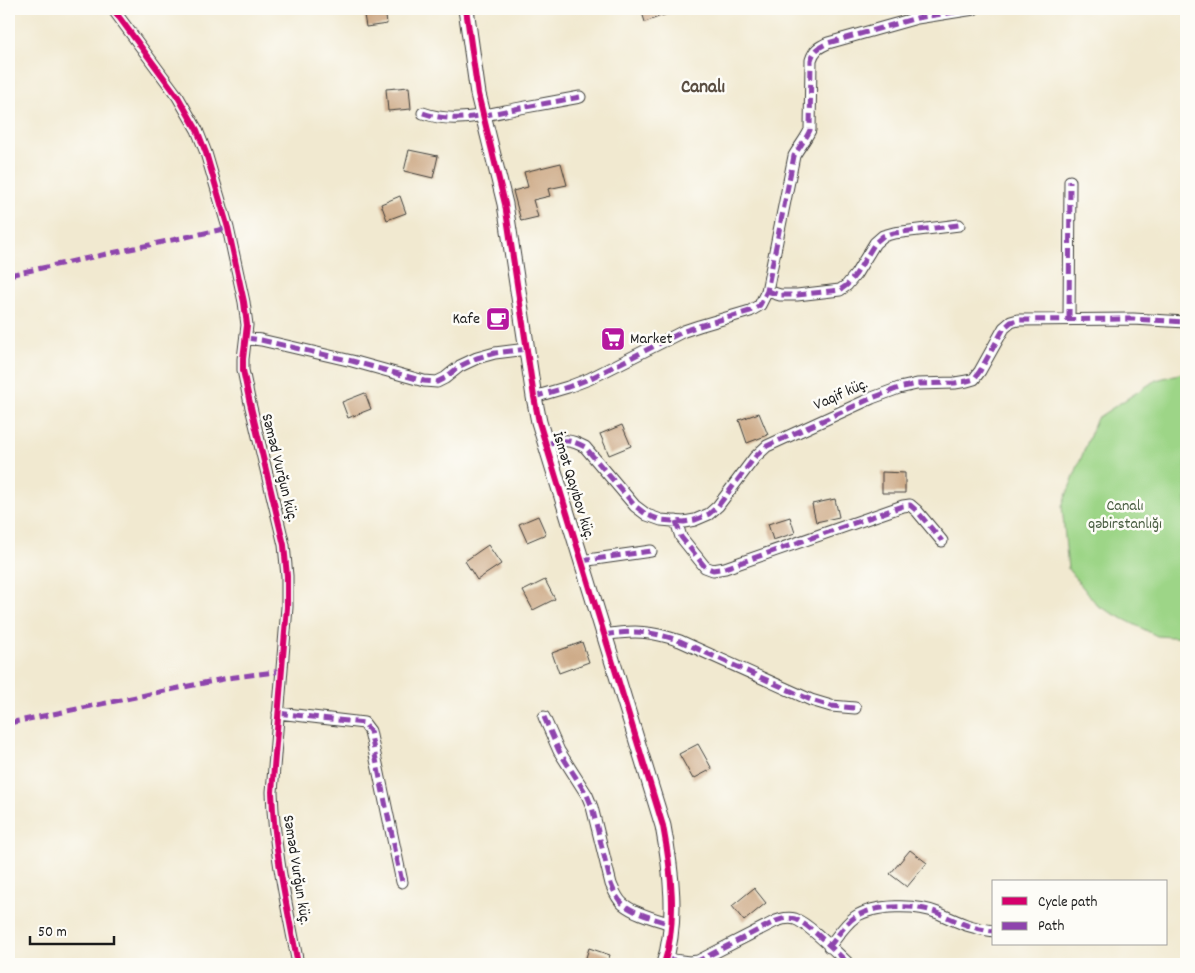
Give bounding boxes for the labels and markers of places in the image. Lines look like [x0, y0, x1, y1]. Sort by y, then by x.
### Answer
cafe icon: Kafe [485, 306, 511, 332]
place label: Kafe [452, 308, 480, 331]
supermarket icon: Market [600, 326, 626, 352]
place label: Market [630, 328, 672, 351]

